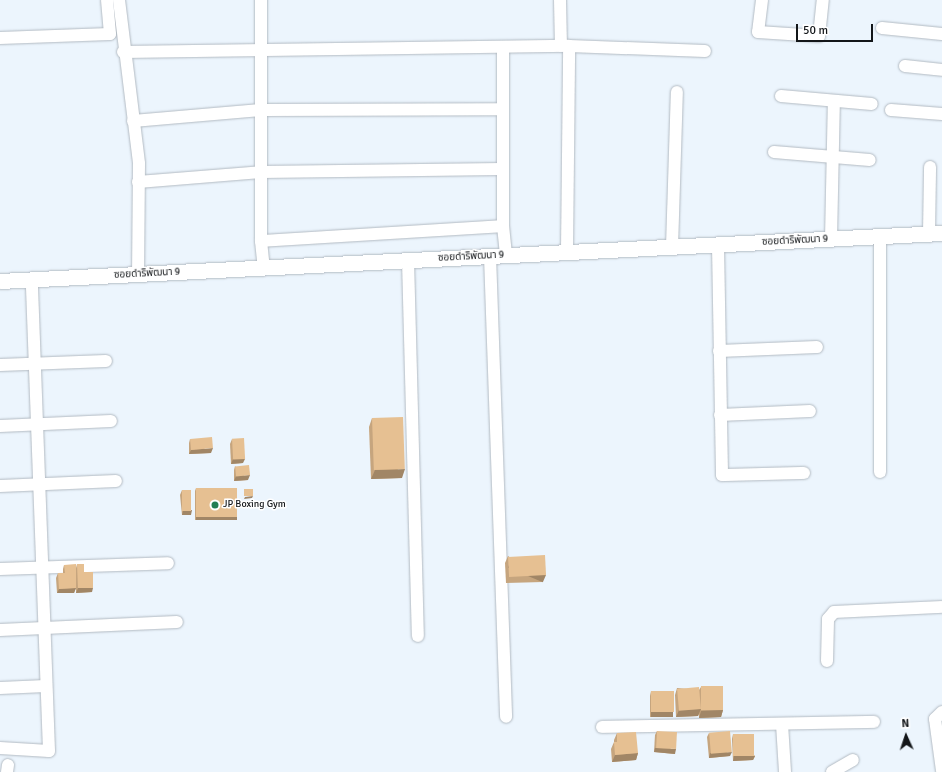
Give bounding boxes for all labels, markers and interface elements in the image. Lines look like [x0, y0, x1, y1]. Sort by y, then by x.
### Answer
scale bar [798, 16, 875, 42]
text: 50 m [803, 23, 828, 38]
street label: ซอยดำริพัฒนา 9 [762, 233, 828, 249]
street label: ซอยดำริพัฒนา 9 [438, 249, 504, 265]
street label: ซอยดำริพัฒนา 9 [114, 266, 180, 282]
place label: JP Boxing Gym [223, 499, 286, 511]
marker: JP Boxing Gym [210, 500, 220, 510]
north arrow [886, 716, 926, 756]
text: N [901, 717, 910, 730]

